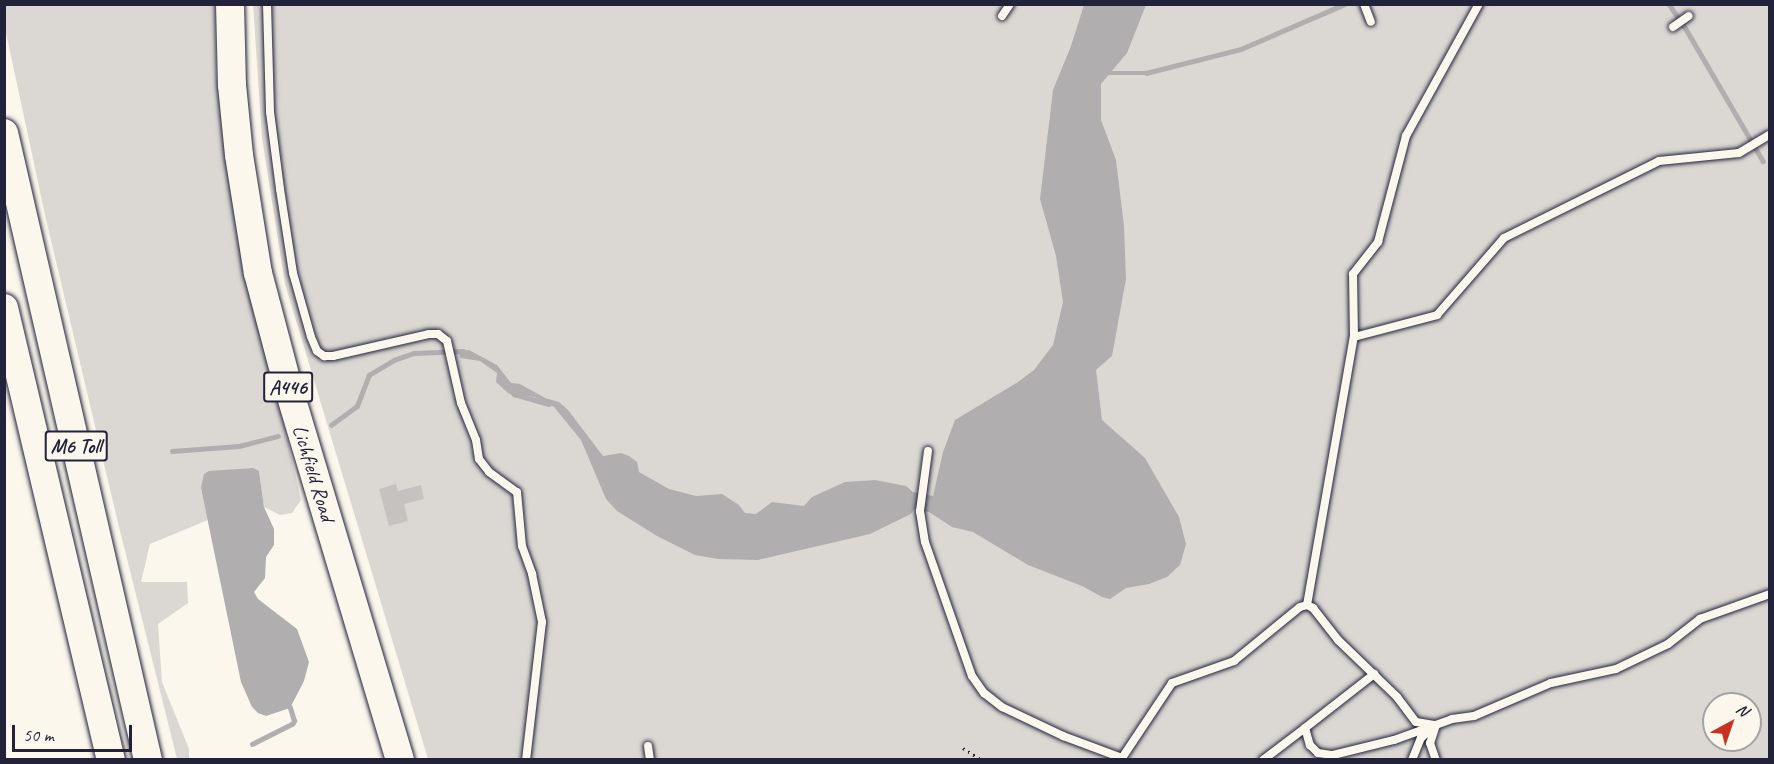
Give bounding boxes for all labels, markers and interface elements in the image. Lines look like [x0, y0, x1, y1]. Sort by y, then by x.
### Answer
road number: A446 [262, 370, 314, 404]
street label: Lichfield Road [288, 422, 340, 524]
road number: M6 Toll [44, 429, 107, 463]
north arrow [1702, 692, 1762, 752]
text: N [1732, 699, 1753, 721]
scale bar [15, 713, 135, 751]
text: 50 m [23, 724, 54, 746]

